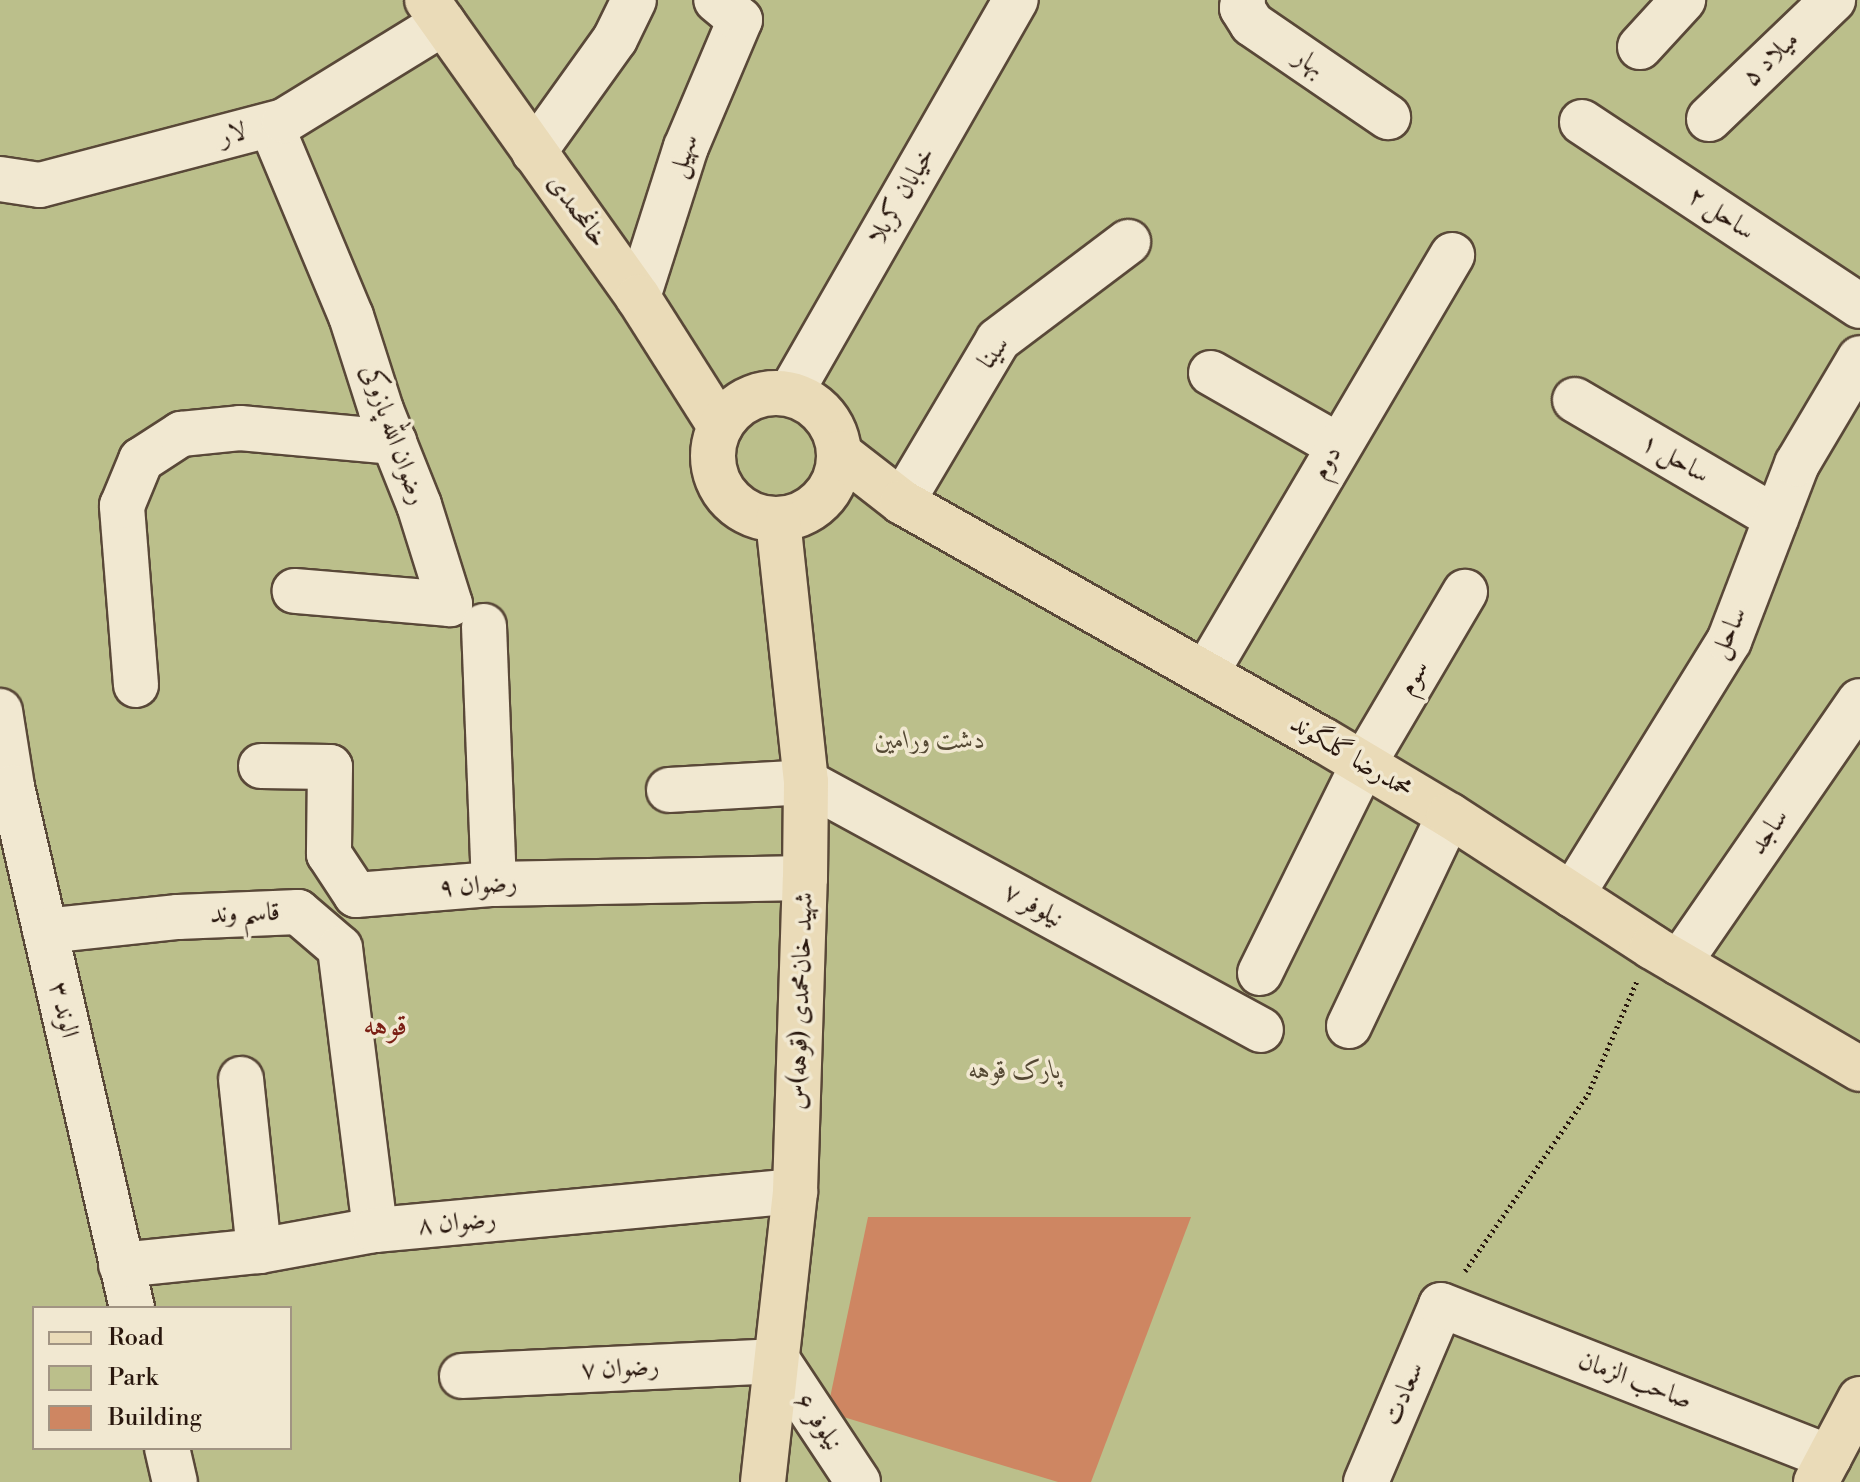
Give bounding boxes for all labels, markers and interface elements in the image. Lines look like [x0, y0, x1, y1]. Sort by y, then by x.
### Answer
street label: میلاد ۵ [1736, 25, 1806, 93]
street label: بهار [1288, 42, 1330, 84]
street label: لار [216, 116, 250, 154]
street label: سهیل [662, 130, 706, 182]
street label: خیابان کربلا [862, 142, 942, 250]
street label: خانمحمدی [540, 168, 614, 254]
street label: ساحل ۲ [1682, 180, 1760, 248]
street label: سینا [971, 330, 1017, 376]
street label: رضوان الله پازوکی [353, 361, 433, 509]
street label: ساحل ۱ [1635, 427, 1715, 491]
street label: دوم [1305, 441, 1349, 485]
street label: ساحل [1704, 602, 1754, 664]
street label: سوم [1391, 655, 1437, 701]
street label: محمدرضا گلگوند [1284, 708, 1418, 806]
park label: دشت ورامین [874, 725, 986, 757]
street label: ساجد [1742, 803, 1796, 861]
street label: رضوان ۹ [438, 868, 518, 904]
street label: نیلوفر ۷ [998, 877, 1068, 935]
street label: شهید خان‌محمدی (قوهه)س [782, 892, 820, 1110]
street label: قاسم وند [210, 897, 280, 931]
street label: الوند ۳ [41, 979, 85, 1041]
district label: قوهه [363, 1008, 407, 1044]
park label: پارک قوهه [969, 1055, 1061, 1087]
street label: رضوان ۸ [417, 1204, 497, 1242]
legend [32, 1306, 292, 1450]
text: Road [108, 1323, 164, 1353]
street label: صاحب الزمان [1574, 1345, 1696, 1417]
street label: رضوان ۷ [580, 1351, 660, 1387]
street label: سعادت [1377, 1358, 1431, 1430]
text: Park [108, 1363, 158, 1393]
street label: نیلوفر ۶ [787, 1387, 849, 1457]
text: Building [108, 1403, 202, 1433]

